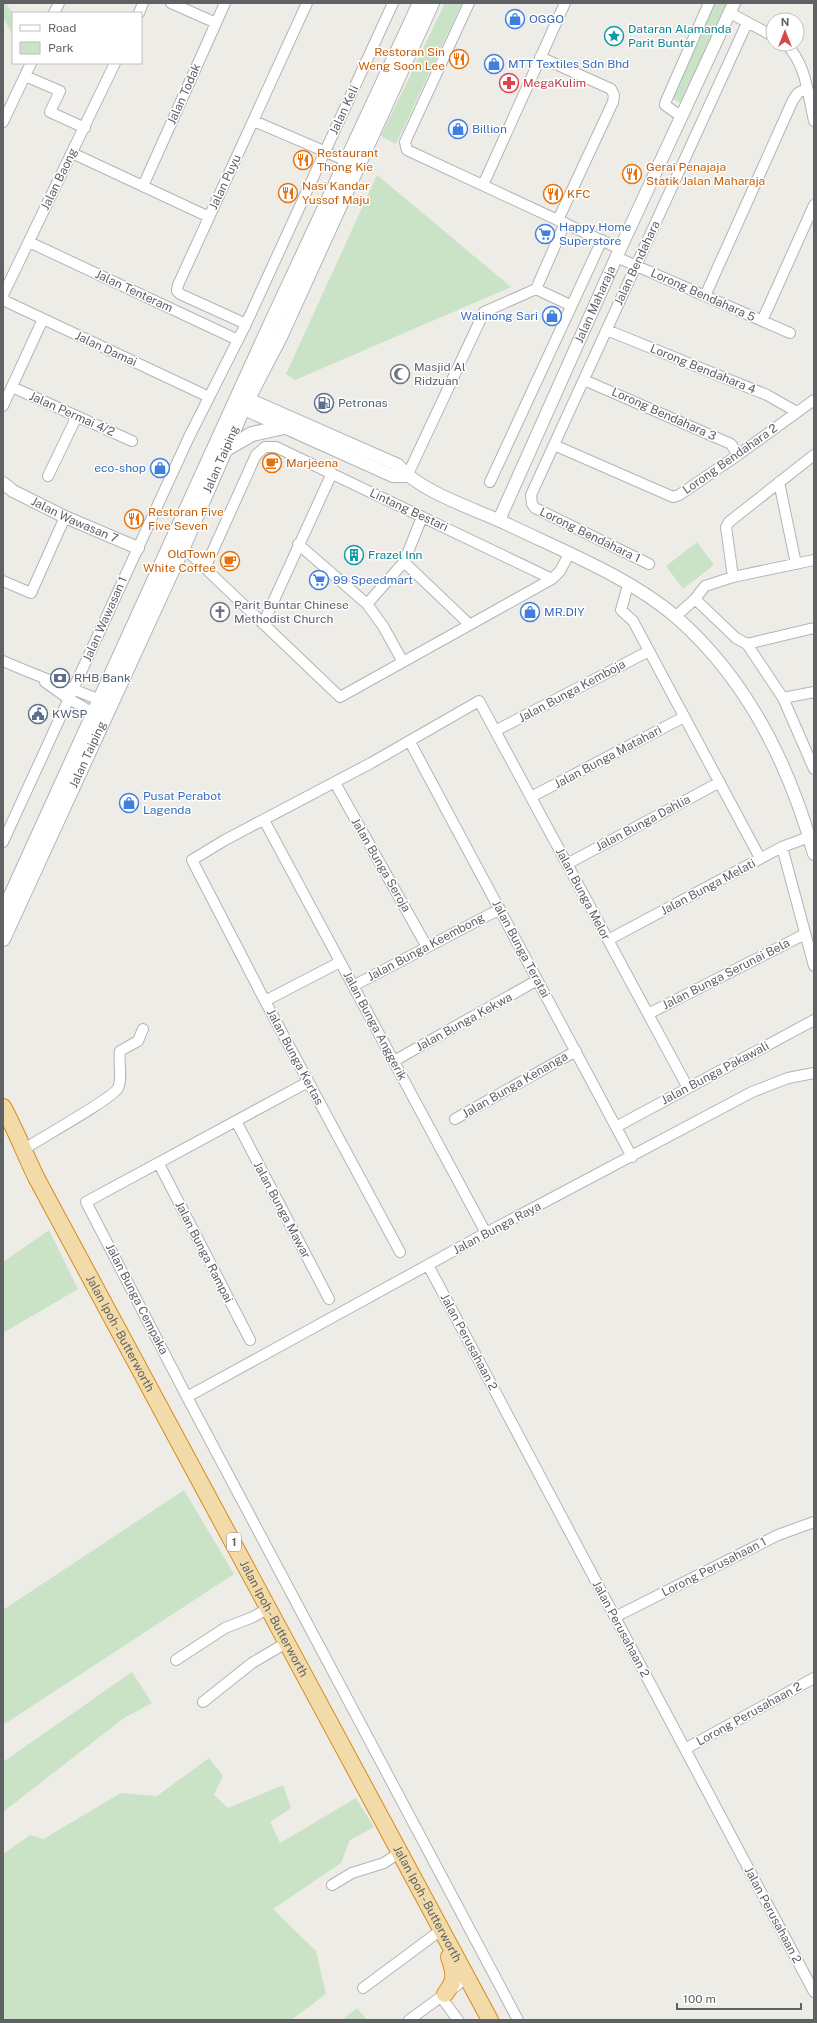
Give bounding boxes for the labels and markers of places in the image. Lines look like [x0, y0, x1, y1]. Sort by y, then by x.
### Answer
shop icon: OGGO [504, 8, 526, 30]
place label: OGGO [529, 12, 564, 26]
place label: Dataran Alamanda Parit Buntar [628, 22, 731, 50]
place icon: Dataran Alamanda Parit Buntar [603, 25, 625, 47]
place label: Restoran Sin Weng Soon Lee [358, 45, 445, 73]
restaurant icon: Restoran Sin Weng Soon Lee [448, 48, 470, 70]
shop icon: MTT Textiles Sdn Bhd [483, 53, 505, 75]
place label: MTT Textiles Sdn Bhd [508, 57, 629, 71]
pharmacy icon: MegaKulim [498, 72, 520, 94]
place label: MegaKulim [523, 76, 586, 90]
shop icon: Billion [447, 118, 469, 140]
place label: Billion [472, 122, 507, 136]
place label: Restaurant Thong Kie [317, 146, 379, 174]
restaurant icon: Restaurant Thong Kie [292, 149, 314, 171]
place label: Gerai Penajaja Statik Jalan Maharaja [646, 160, 765, 188]
restaurant icon: Gerai Penajaja Statik Jalan Maharaja [621, 163, 643, 185]
place label: Nasi Kandar Yussof Maju [302, 179, 370, 207]
restaurant icon: Nasi Kandar Yussof Maju [277, 182, 299, 204]
restaurant icon: KFC [542, 183, 564, 205]
place label: KFC [567, 187, 591, 201]
place label: Happy Home Superstore [559, 220, 632, 248]
supermarket icon: Happy Home Superstore [534, 223, 556, 245]
shop icon: Walinong Sari [541, 305, 563, 327]
place label: Walinong Sari [461, 309, 538, 323]
place label: Masjid Al Ridzuan [414, 360, 466, 388]
mosque icon: Masjid Al Ridzuan [389, 363, 411, 385]
fuel station icon: Petronas [313, 392, 335, 414]
place label: Petronas [338, 396, 388, 410]
cafe icon: Marjeena [261, 452, 283, 474]
place label: Marjeena [286, 456, 338, 470]
shop icon: eco-shop [149, 457, 171, 479]
place label: eco-shop [94, 461, 146, 475]
place label: Restoran Five Five Seven [148, 505, 224, 533]
restaurant icon: Restoran Five Five Seven [123, 508, 145, 530]
building icon: Frazel Inn [343, 544, 365, 566]
place label: OldTown White Coffee [143, 547, 216, 575]
place label: Frazel Inn [368, 548, 423, 562]
cafe icon: OldTown White Coffee [219, 550, 241, 572]
supermarket icon: 99 Speedmart [308, 569, 330, 591]
place label: 99 Speedmart [333, 573, 413, 587]
place label: Parit Buntar Chinese Methodist Church [234, 598, 349, 626]
church icon: Parit Buntar Chinese Methodist Church [209, 601, 231, 623]
shop icon: MR.DIY [519, 601, 541, 623]
place label: MR.DIY [544, 605, 585, 619]
bank icon: RHB Bank [49, 667, 71, 689]
place label: RHB Bank [74, 671, 131, 685]
public building icon: KWSP [27, 703, 49, 725]
place label: KWSP [52, 707, 88, 721]
place label: Pusat Perabot Lagenda [143, 789, 222, 817]
shop icon: Pusat Perabot Lagenda [118, 792, 140, 814]

